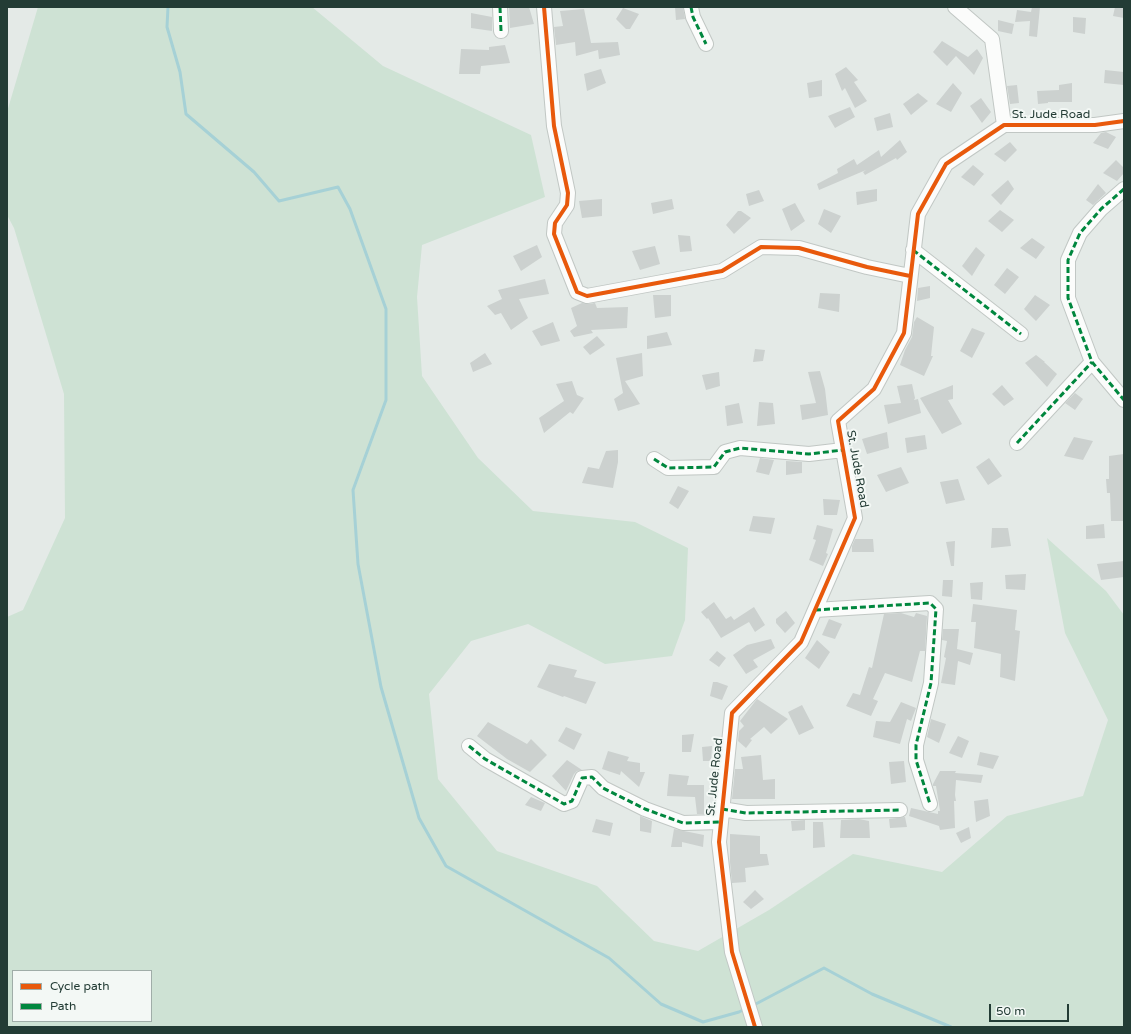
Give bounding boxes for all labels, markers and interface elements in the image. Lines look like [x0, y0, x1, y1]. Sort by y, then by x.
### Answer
street label: St. Jude Road [1012, 108, 1090, 122]
street label: St. Jude Road [843, 429, 871, 509]
street label: St. Jude Road [704, 737, 726, 817]
legend [12, 970, 152, 1022]
text: Cycle path [50, 979, 109, 993]
scale bar [991, 996, 1071, 1022]
text: Path [50, 999, 76, 1013]
text: 50 m [996, 1004, 1025, 1018]

